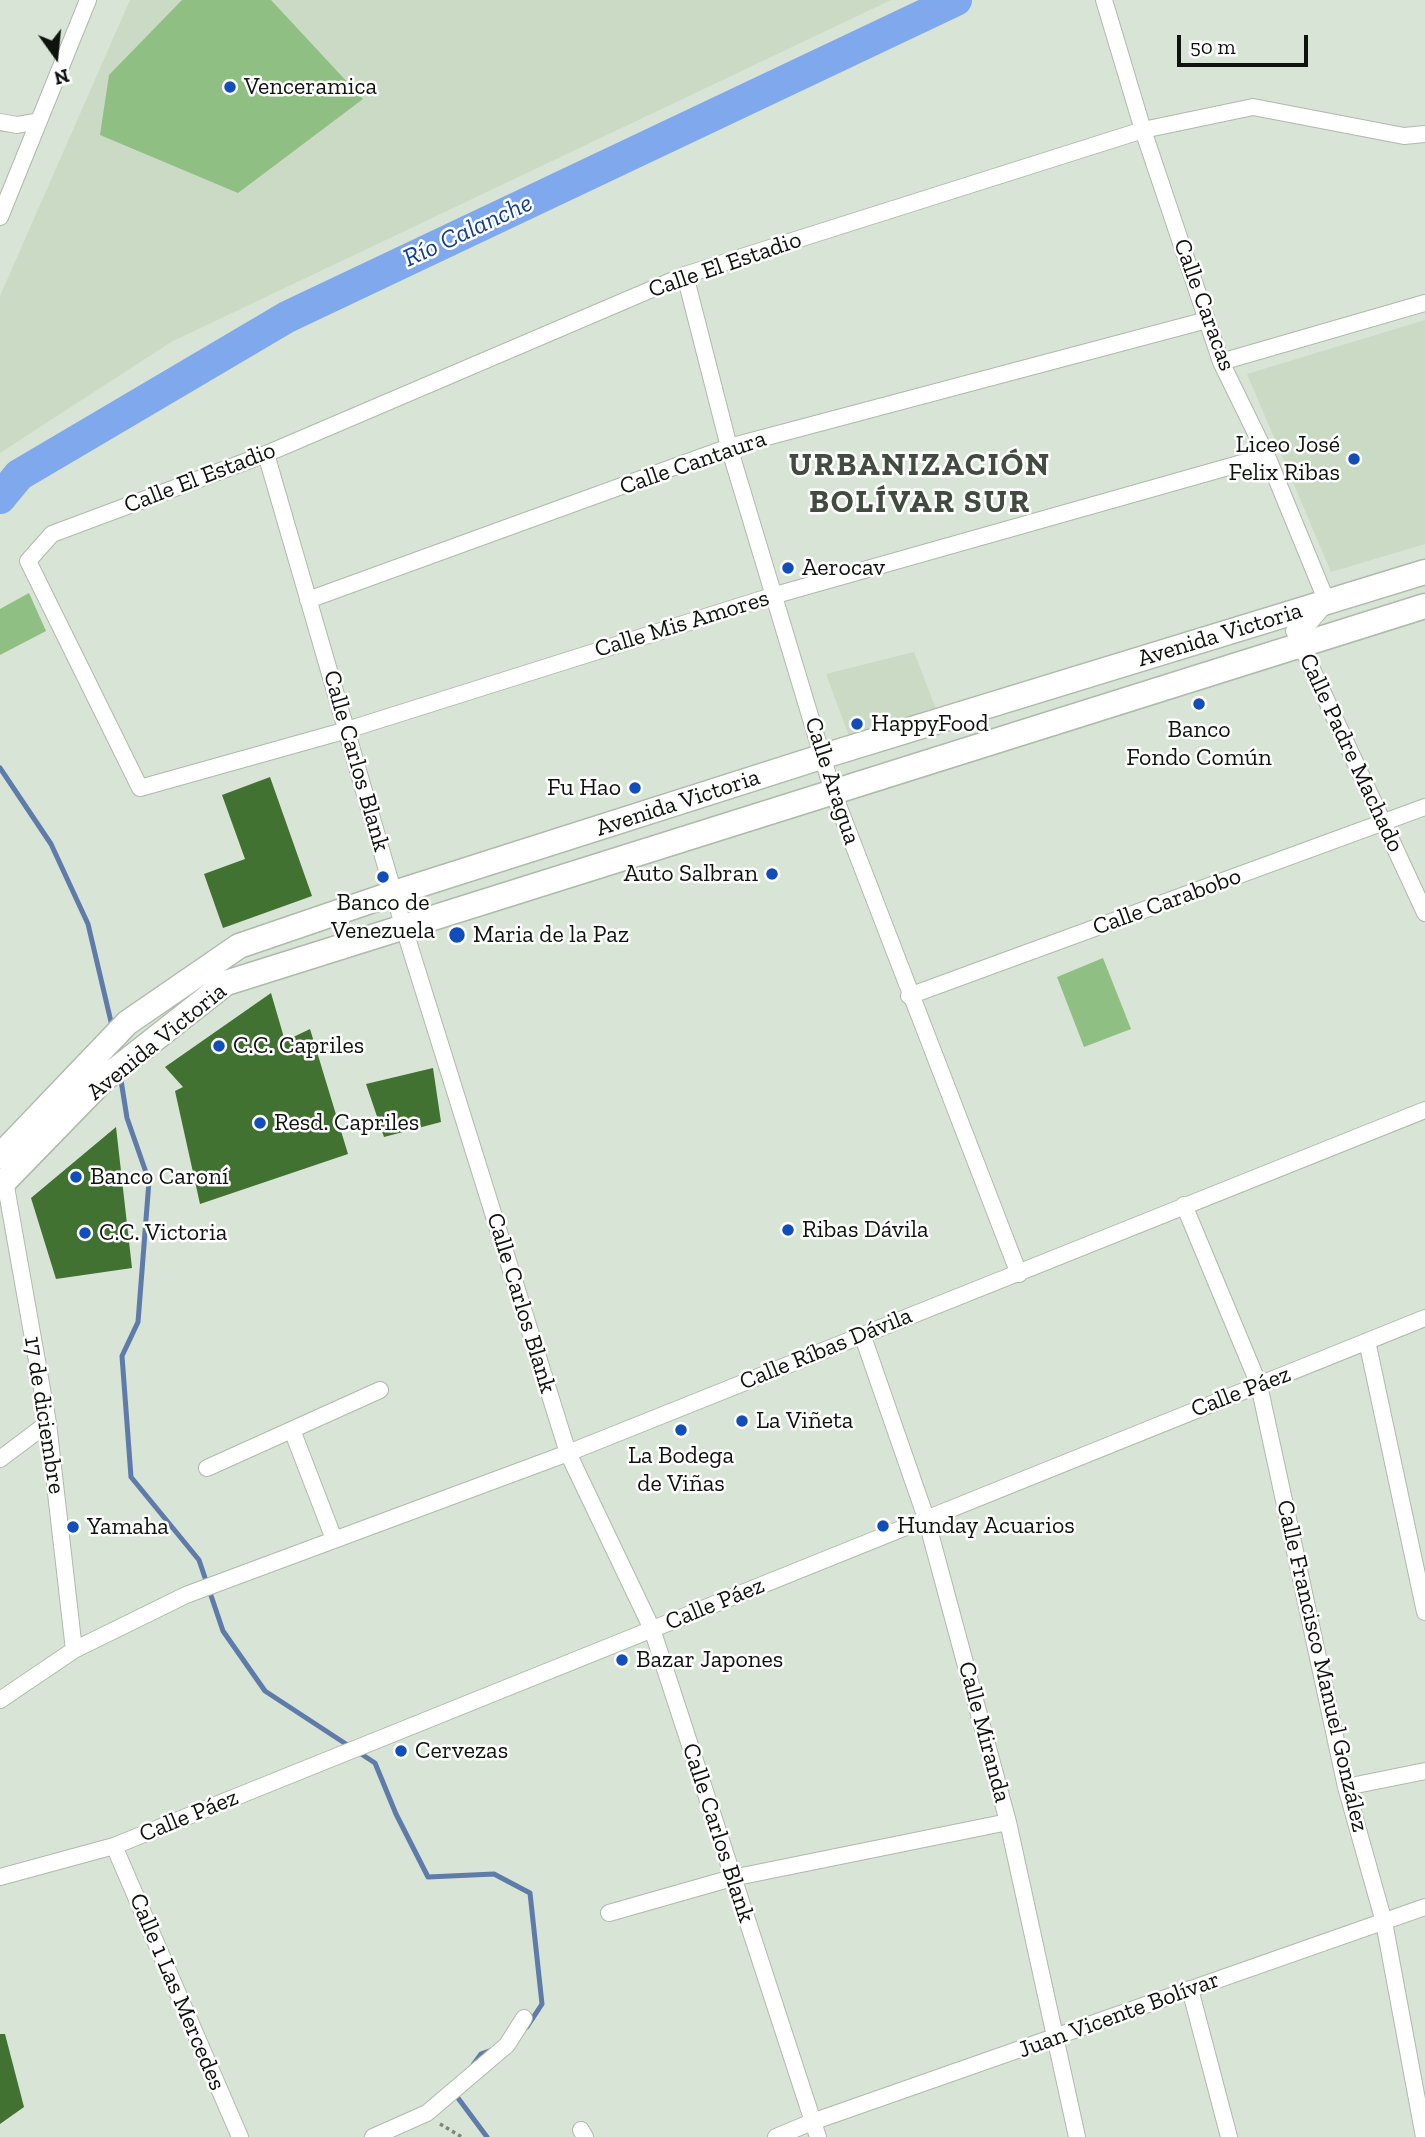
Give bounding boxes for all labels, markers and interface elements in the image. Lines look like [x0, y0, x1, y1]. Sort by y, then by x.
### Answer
north arrow [21, 21, 91, 91]
scale bar [1180, 21, 1311, 65]
text: 50 m [1190, 34, 1236, 59]
text: N [52, 64, 72, 90]
place label: Venceramica [244, 73, 377, 101]
marker: Venceramica [222, 79, 238, 95]
water label: Río Calanche [399, 188, 537, 274]
street label: Calle El Estadio [645, 225, 805, 305]
street label: Calle Caracas [1167, 235, 1241, 375]
street label: Calle Cantaura [616, 424, 770, 502]
place label: Liceo José Felix Ribas [1228, 431, 1340, 487]
street label: Calle El Estadio [120, 436, 280, 520]
district label: URBANIZACIÓN BOLÍVAR SUR [790, 447, 1050, 522]
marker: Liceo José Felix Ribas [1346, 451, 1362, 467]
place label: Aerocav [802, 554, 885, 582]
marker: Aerocav [780, 560, 796, 576]
street label: Calle Mis Amores [591, 584, 773, 664]
street label: Avenida Victoria [1134, 596, 1306, 674]
street label: Calle Padre Machado [1292, 649, 1410, 857]
street label: Calle Carlos Blank [316, 667, 396, 855]
marker: Banco Fondo Común [1191, 696, 1207, 712]
place label: HappyFood [871, 710, 989, 738]
street label: Calle Aragua [798, 714, 866, 848]
marker: HappyFood [849, 716, 865, 732]
place label: Banco Fondo Común [1126, 716, 1272, 772]
street label: Avenida Victoria [592, 763, 764, 843]
place label: Fu Hao [547, 774, 621, 802]
marker: Fu Hao [627, 780, 643, 796]
place label: Auto Salbran [624, 860, 758, 888]
street label: Calle Carabobo [1089, 862, 1245, 942]
marker: Auto Salbran [764, 866, 780, 882]
marker: Banco de Venezuela [375, 869, 391, 885]
place label: Banco de Venezuela [331, 889, 435, 945]
place label: Maria de la Paz [473, 921, 629, 949]
marker: Maria de la Paz [447, 925, 467, 945]
street label: Avenida Victoria [82, 977, 232, 1107]
place label: C.C. Capriles [233, 1032, 364, 1060]
marker: C.C. Capriles [211, 1038, 227, 1054]
place label: Resd. Capriles [274, 1109, 419, 1137]
marker: Resd. Capriles [252, 1115, 268, 1131]
place label: Banco Caroní [90, 1163, 229, 1191]
marker: Banco Caroní [68, 1169, 84, 1185]
street label: Calle Carlos Blank [480, 1209, 562, 1397]
place label: Ribas Dávila [802, 1216, 929, 1244]
place label: C.C. Victoria [99, 1219, 227, 1247]
marker: Ribas Dávila [780, 1222, 796, 1238]
marker: C.C. Victoria [77, 1225, 93, 1241]
street label: Calle Ríbas Dávila [736, 1301, 916, 1397]
street label: 17 de diciembre [17, 1334, 71, 1496]
street label: Calle Páez [1187, 1360, 1295, 1424]
place label: La Viñeta [756, 1407, 853, 1435]
marker: La Viñeta [734, 1413, 750, 1429]
marker: La Bodega de Viñas [673, 1422, 689, 1438]
place label: La Bodega de Viñas [628, 1442, 734, 1498]
street label: Calle Francisco Manuel González [1270, 1497, 1374, 1835]
place label: Hunday Acuarios [897, 1512, 1075, 1540]
place label: Yamaha [87, 1513, 169, 1541]
marker: Hunday Acuarios [875, 1518, 891, 1534]
marker: Yamaha [65, 1519, 81, 1535]
street label: Calle Páez [661, 1571, 769, 1637]
place label: Bazar Japones [636, 1646, 783, 1674]
marker: Bazar Japones [614, 1652, 630, 1668]
street label: Calle Miranda [951, 1658, 1017, 1806]
place label: Cervezas [415, 1737, 508, 1765]
street label: Calle Carlos Blank [675, 1740, 761, 1926]
marker: Cervezas [393, 1743, 409, 1759]
street label: Calle Páez [135, 1783, 243, 1849]
street label: Calle 1 Las Mercedes [122, 1889, 232, 2095]
street label: Juan Vicente Bolívar [1015, 1965, 1223, 2065]

